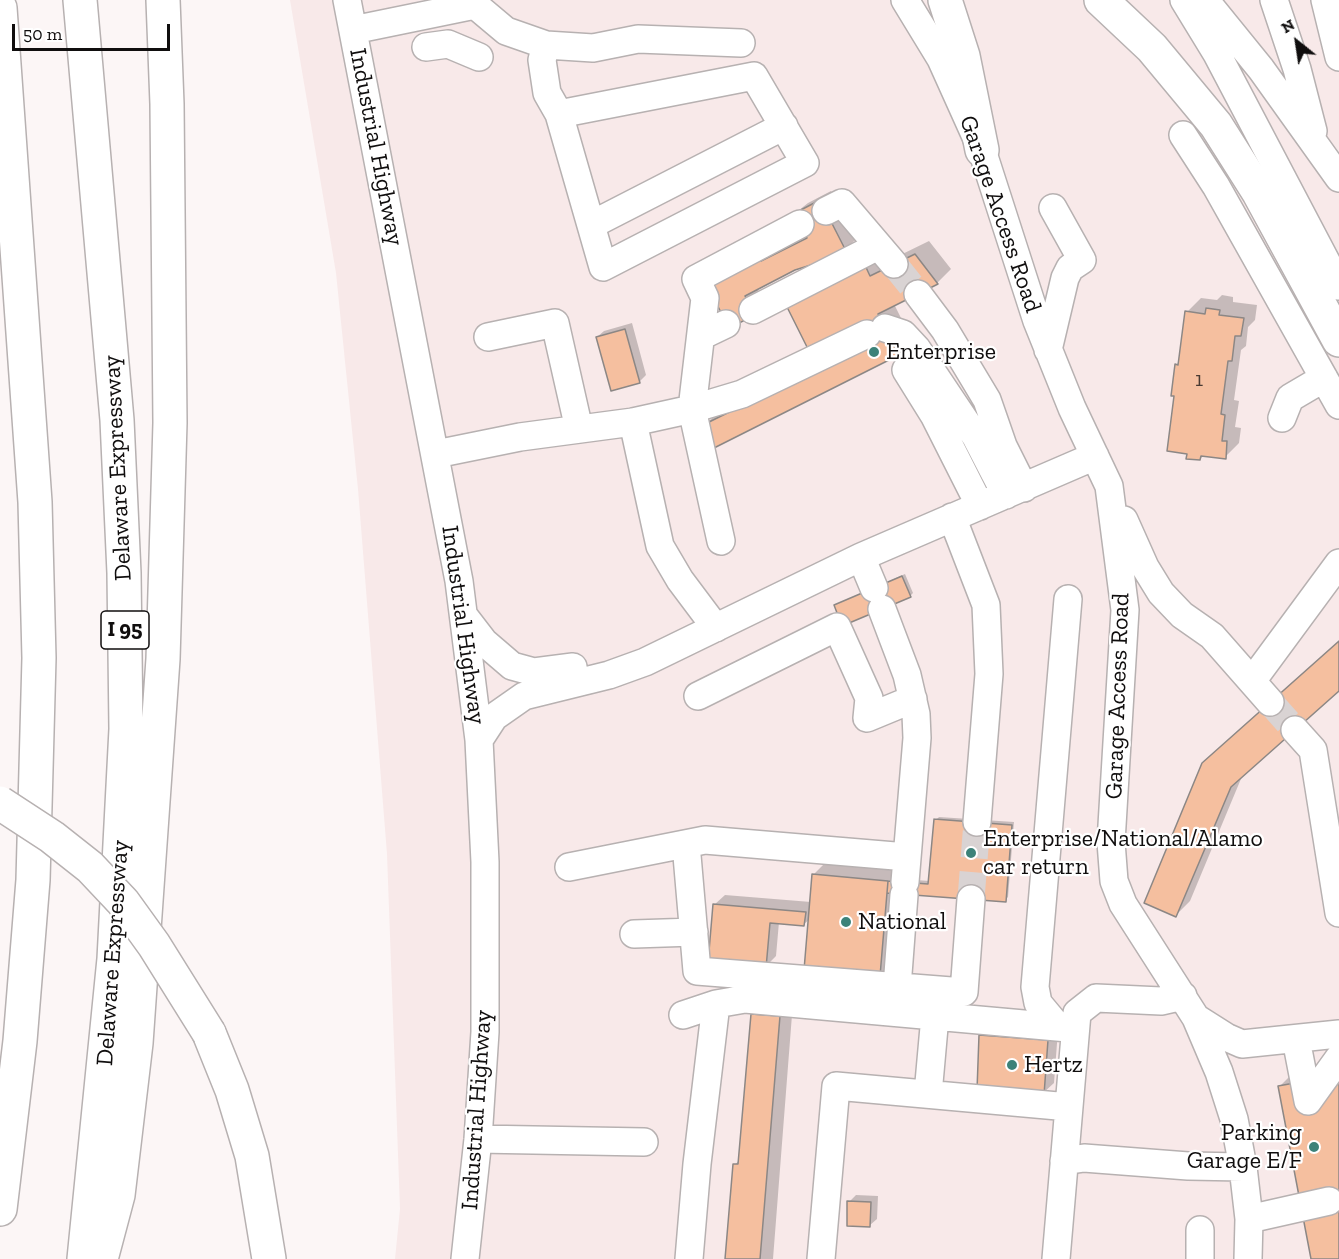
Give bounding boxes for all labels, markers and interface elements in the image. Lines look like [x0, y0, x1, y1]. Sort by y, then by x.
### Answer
scale bar [15, 12, 172, 50]
north arrow [1267, 12, 1327, 72]
text: N [1278, 15, 1298, 37]
text: 50 m [23, 23, 62, 45]
street label: Industrial Highway [343, 46, 409, 248]
street label: Garage Access Road [953, 112, 1047, 316]
place label: Enterprise [886, 338, 996, 366]
marker: Enterprise [867, 345, 881, 359]
street label: Delaware Expressway [98, 354, 138, 582]
house number: 1 [1195, 367, 1203, 393]
street label: Industrial Highway [435, 524, 491, 726]
street label: Garage Access Road [1100, 592, 1136, 800]
road number: I 95 [101, 611, 149, 649]
place label: Enterprise/National/Alamo car return [983, 825, 1263, 881]
street label: Delaware Expressway [91, 839, 135, 1067]
marker: Enterprise/National/Alamo car return [964, 846, 978, 860]
place label: National [858, 908, 946, 936]
marker: National [839, 915, 853, 929]
street label: Industrial Highway [456, 1009, 498, 1211]
place label: Hertz [1024, 1051, 1083, 1079]
marker: Hertz [1005, 1058, 1019, 1072]
place label: Parking Garage E/F [1187, 1119, 1302, 1175]
marker: Parking Garage E/F [1307, 1140, 1321, 1154]

